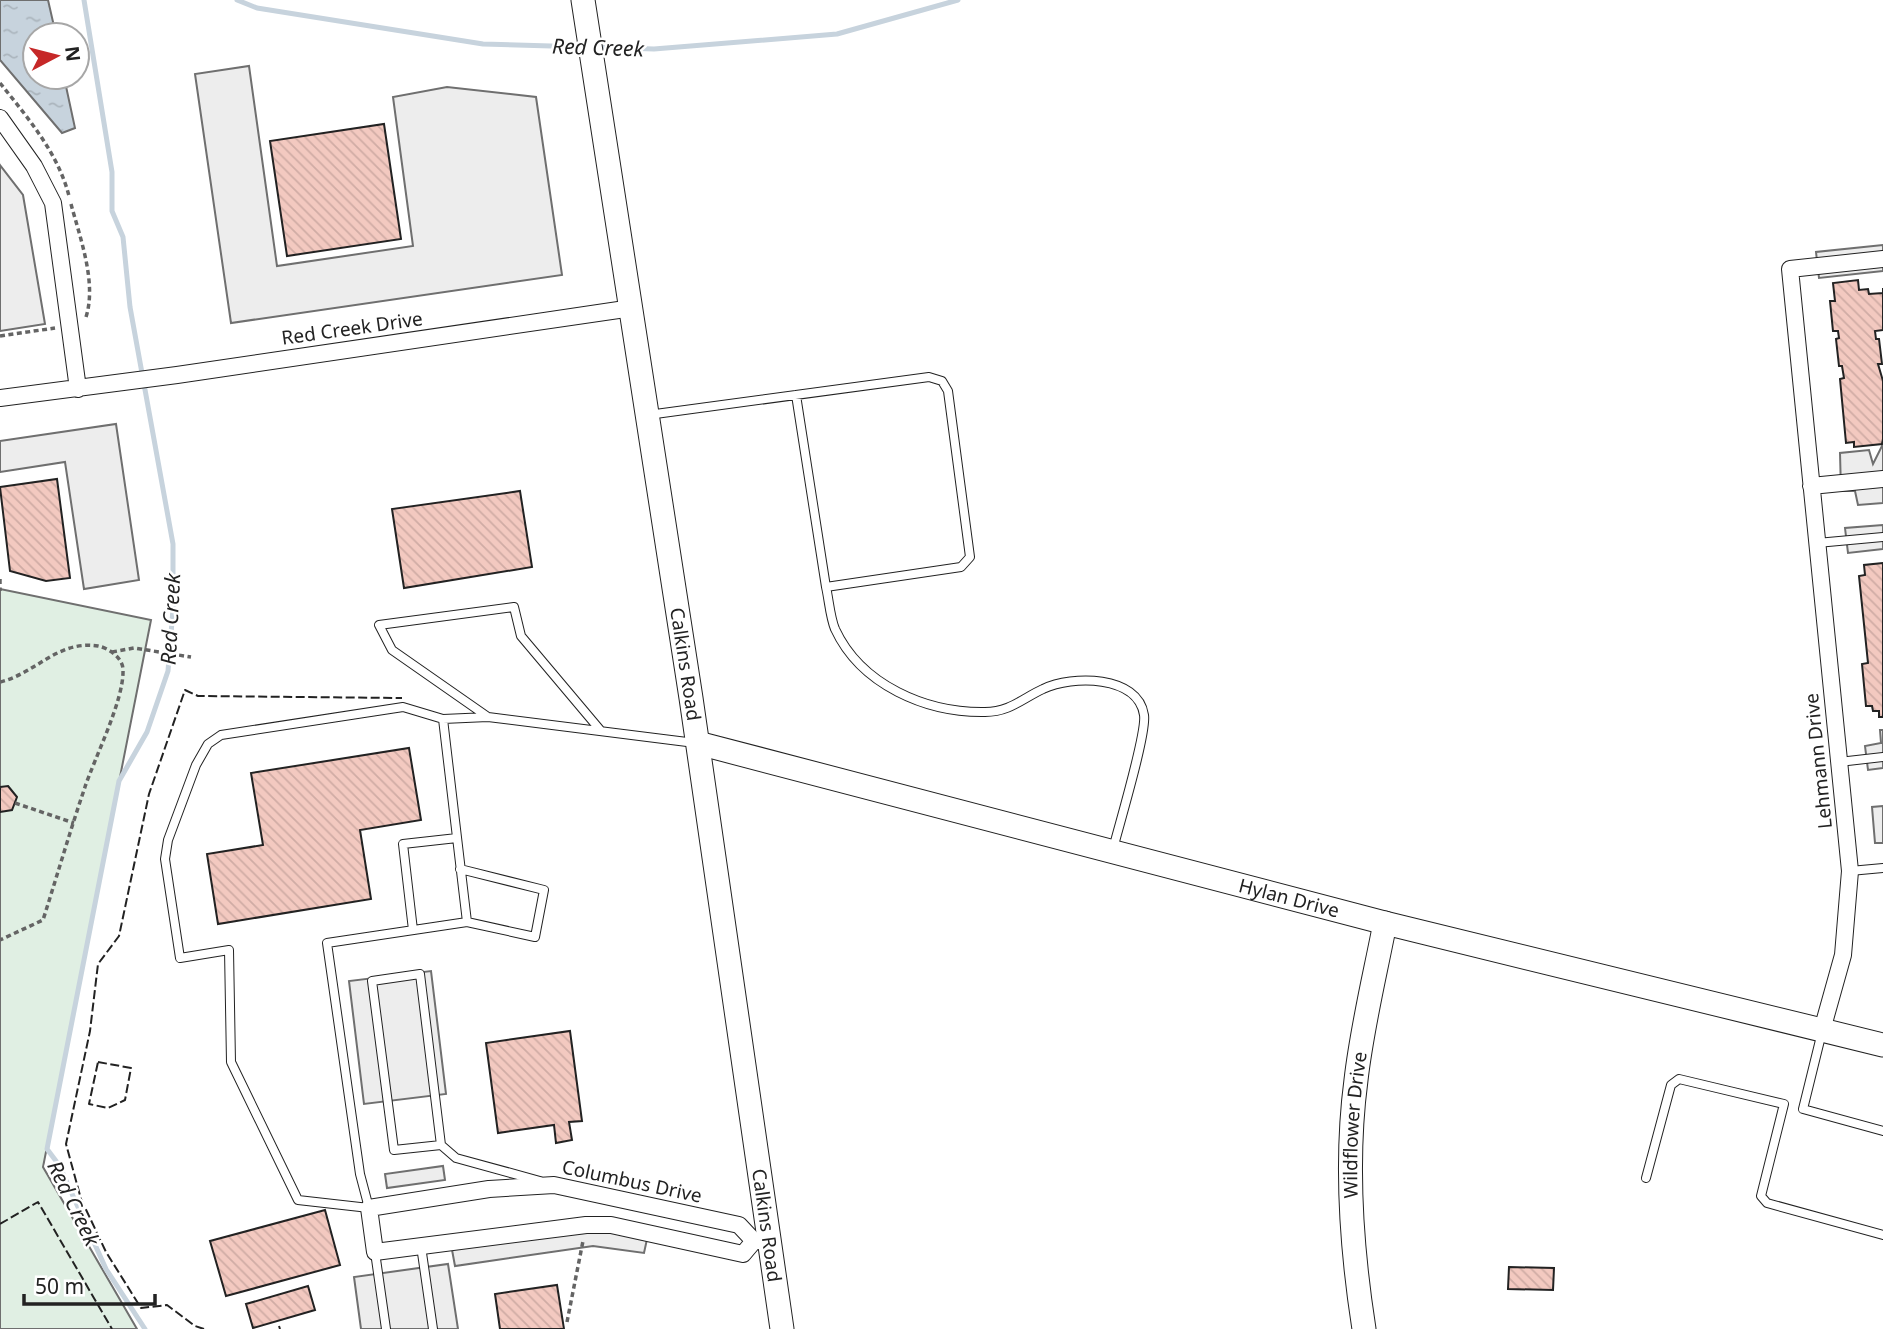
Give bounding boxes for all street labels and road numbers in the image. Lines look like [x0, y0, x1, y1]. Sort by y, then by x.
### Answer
street label: Red Creek Drive [280, 305, 424, 351]
street label: Calkins Road [664, 606, 707, 722]
street label: Lehmann Drive [1798, 692, 1838, 830]
street label: Hylan Drive [1236, 872, 1342, 924]
street label: Wildflower Drive [1337, 1050, 1373, 1199]
street label: Columbus Drive [560, 1153, 704, 1209]
street label: Calkins Road [746, 1167, 788, 1284]

